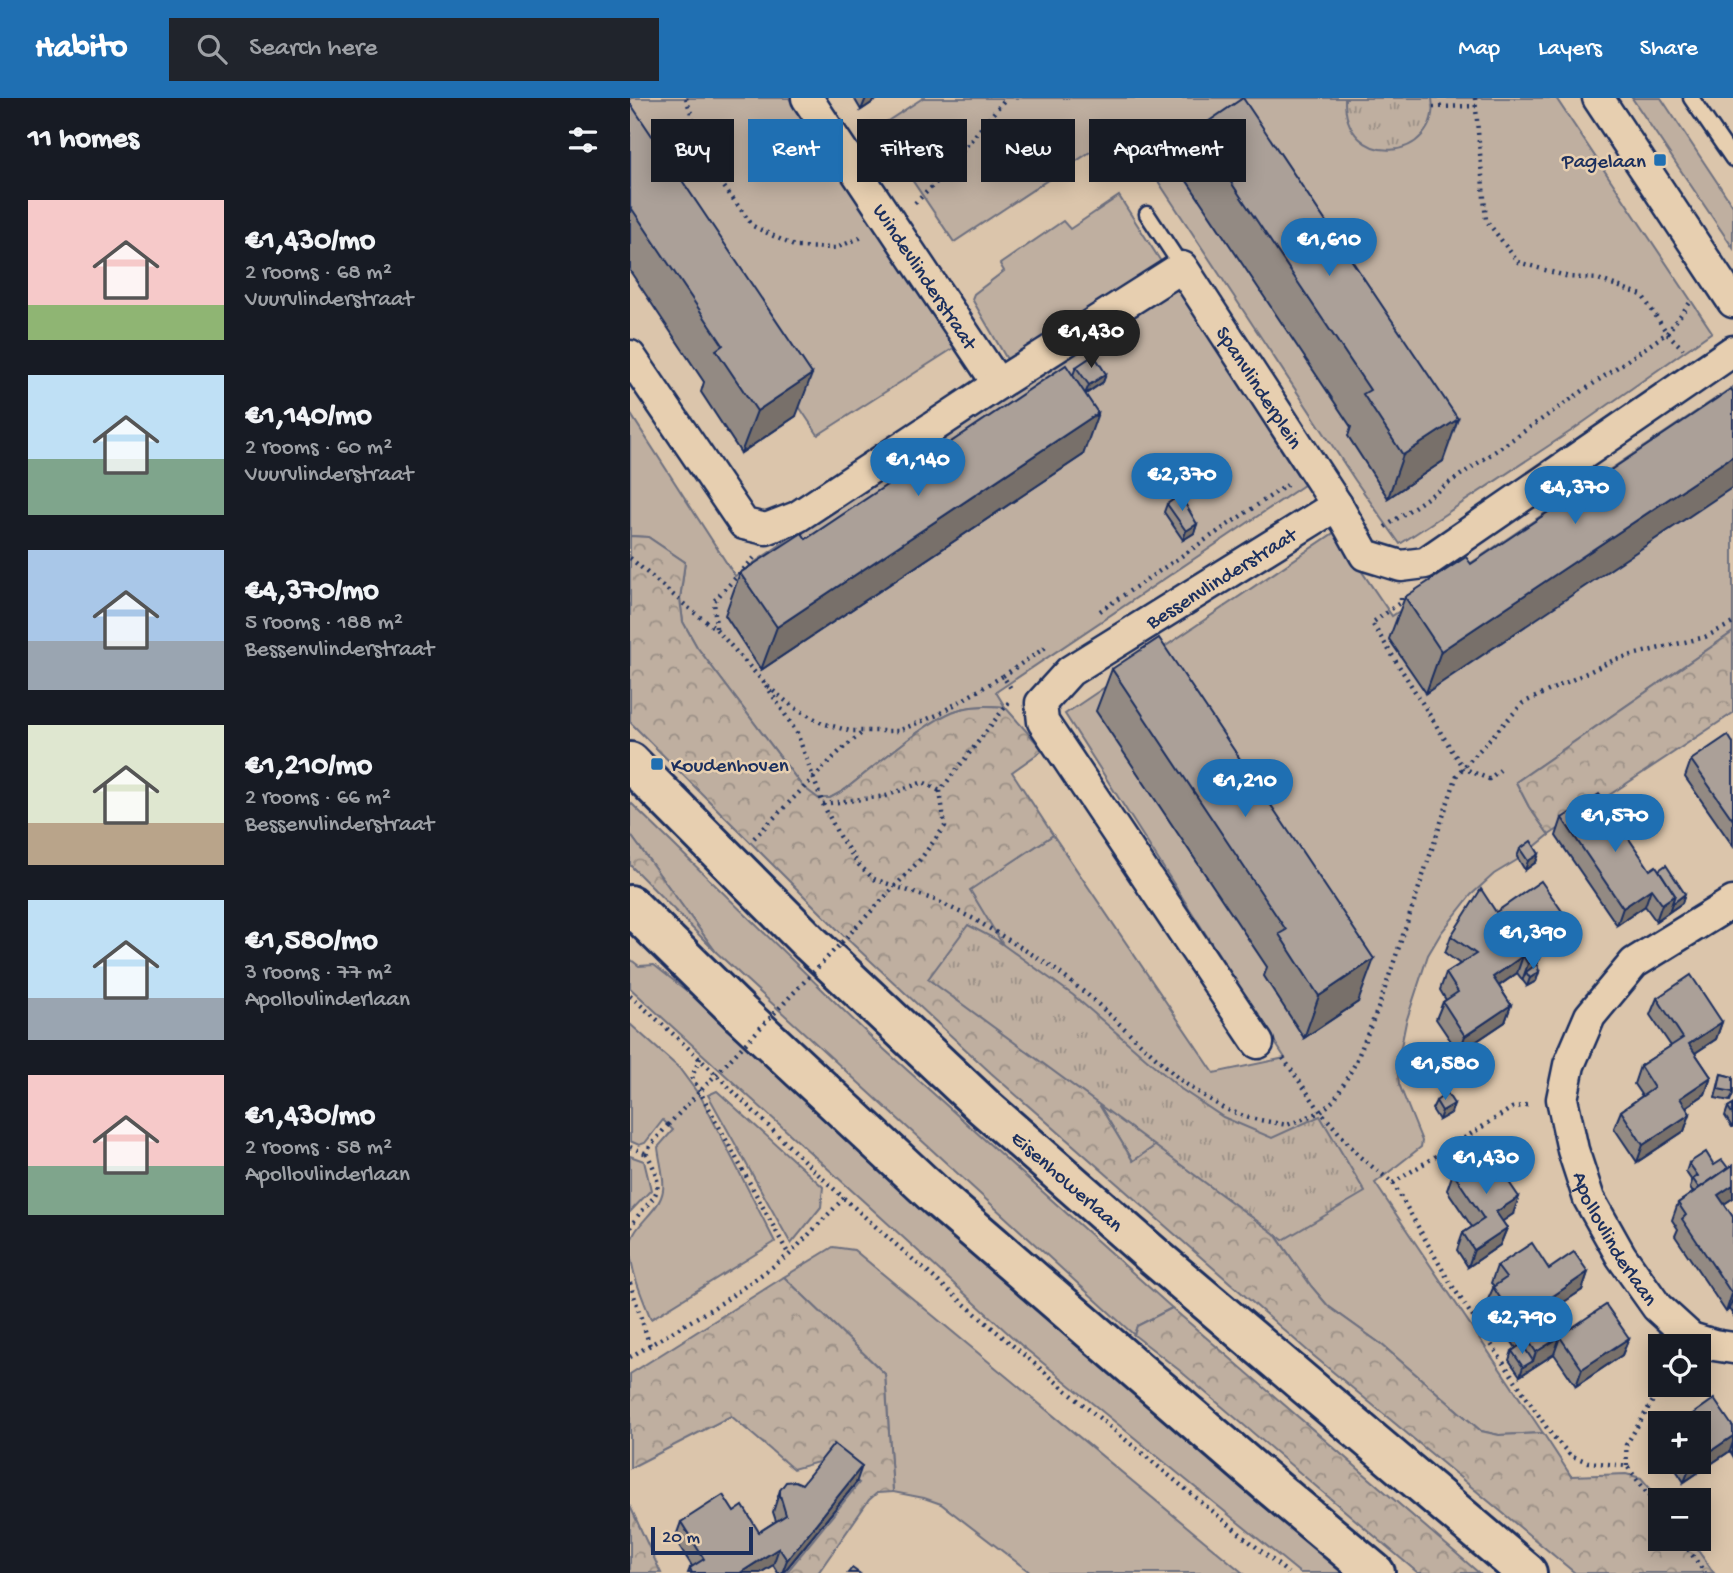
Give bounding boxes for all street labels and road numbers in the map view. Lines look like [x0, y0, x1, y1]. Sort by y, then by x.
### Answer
street label: Windevlinderstraat [865, 200, 982, 358]
street label: Spanvlinderplein [1208, 323, 1306, 455]
street label: Bessenvlinderstraat [1142, 523, 1304, 637]
street label: Eisenhowerlaan [1004, 1127, 1127, 1239]
street label: Apollovlinderlaan [1565, 1169, 1661, 1312]

